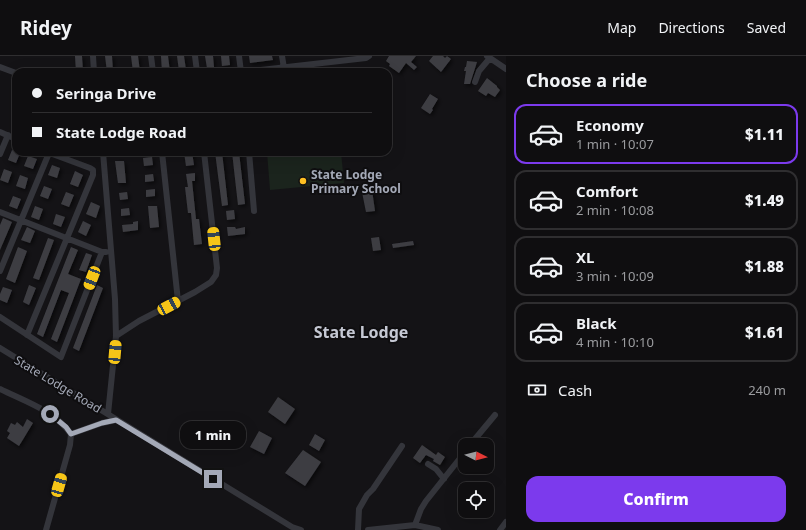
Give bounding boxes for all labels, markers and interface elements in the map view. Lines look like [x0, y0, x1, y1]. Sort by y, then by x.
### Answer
text: Ridey [20, 15, 72, 41]
text: Map [607, 18, 636, 37]
text: Directions [658, 18, 725, 37]
text: Saved [747, 18, 786, 37]
text: Choose a ride [526, 68, 647, 92]
text: Seringa Drive [56, 83, 156, 103]
text: Economy [576, 115, 644, 135]
icon: car [528, 116, 564, 152]
text: State Lodge Road [56, 122, 186, 142]
text: $1.11 [745, 124, 784, 144]
text: 1 min · 10:07 [576, 135, 654, 153]
place label: State Lodge Primary School [311, 166, 401, 197]
marker: State Lodge Primary School [298, 176, 308, 186]
text: Comfort [576, 181, 638, 201]
icon: car [528, 182, 564, 218]
text: $1.49 [745, 190, 784, 210]
text: 2 min · 10:08 [576, 201, 654, 219]
car [207, 226, 221, 252]
text: XL [576, 247, 594, 267]
icon: car [528, 248, 564, 284]
text: $1.88 [745, 256, 784, 276]
car [82, 265, 102, 291]
text: 3 min · 10:09 [576, 267, 654, 285]
car [156, 295, 182, 317]
text: Black [576, 313, 616, 333]
icon: car [528, 314, 564, 350]
district label: State Lodge [314, 321, 408, 343]
text: $1.61 [745, 322, 784, 342]
text: 4 min · 10:10 [576, 333, 654, 351]
car [108, 340, 122, 364]
street label: State Lodge Road [11, 351, 105, 417]
icon: cash [526, 379, 548, 401]
text: Cash [558, 380, 592, 400]
text: 240 m [748, 381, 786, 399]
route start [41, 405, 59, 423]
callout: 1 min [180, 421, 246, 449]
text: 1 min [195, 426, 231, 444]
north arrow [458, 438, 494, 474]
map controls [458, 438, 494, 518]
route end [204, 470, 222, 488]
car [50, 472, 68, 498]
button: Confirm [526, 476, 786, 522]
button: locate [458, 482, 494, 518]

